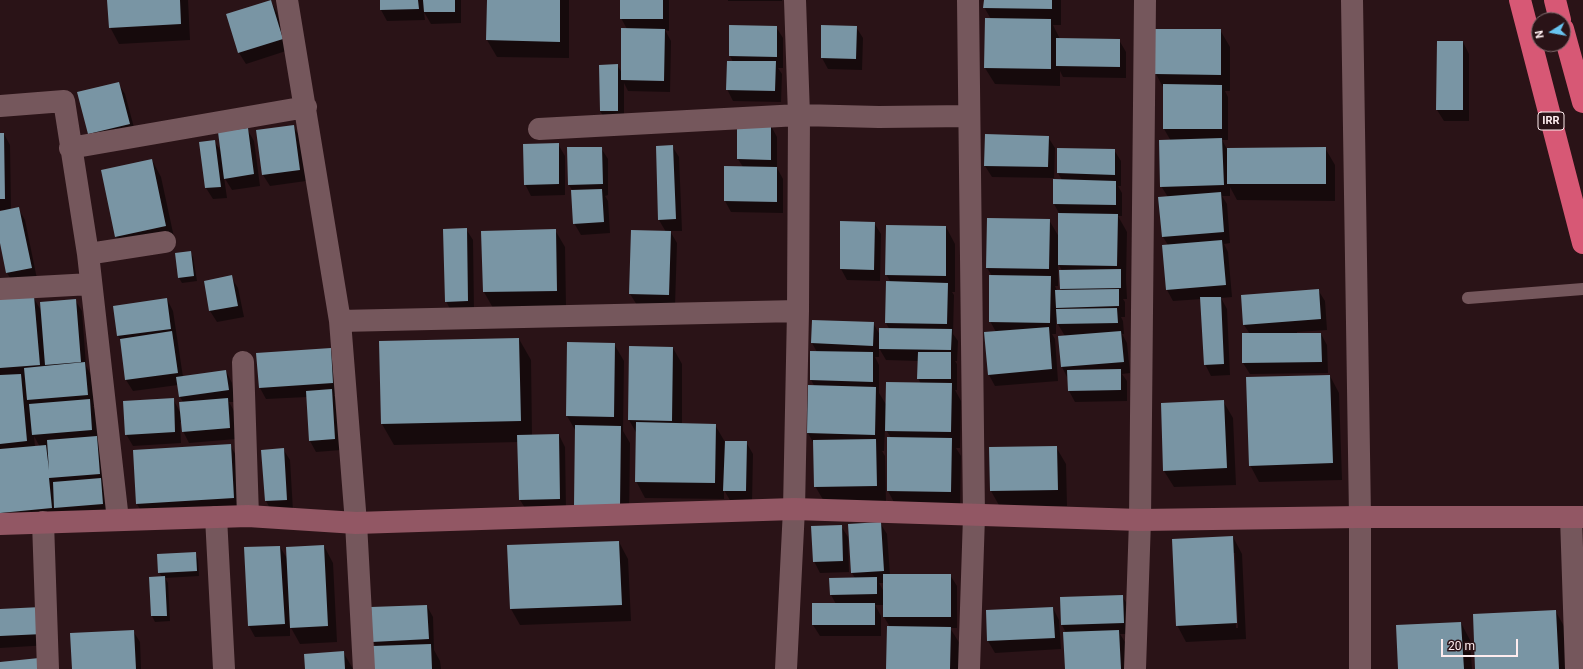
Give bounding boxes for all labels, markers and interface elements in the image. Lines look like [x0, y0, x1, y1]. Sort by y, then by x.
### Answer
north arrow [1531, 12, 1571, 52]
text: N [1533, 29, 1547, 39]
road number: IRR [1538, 112, 1564, 130]
scale bar [1443, 631, 1520, 657]
text: 20 m [1448, 639, 1475, 653]

